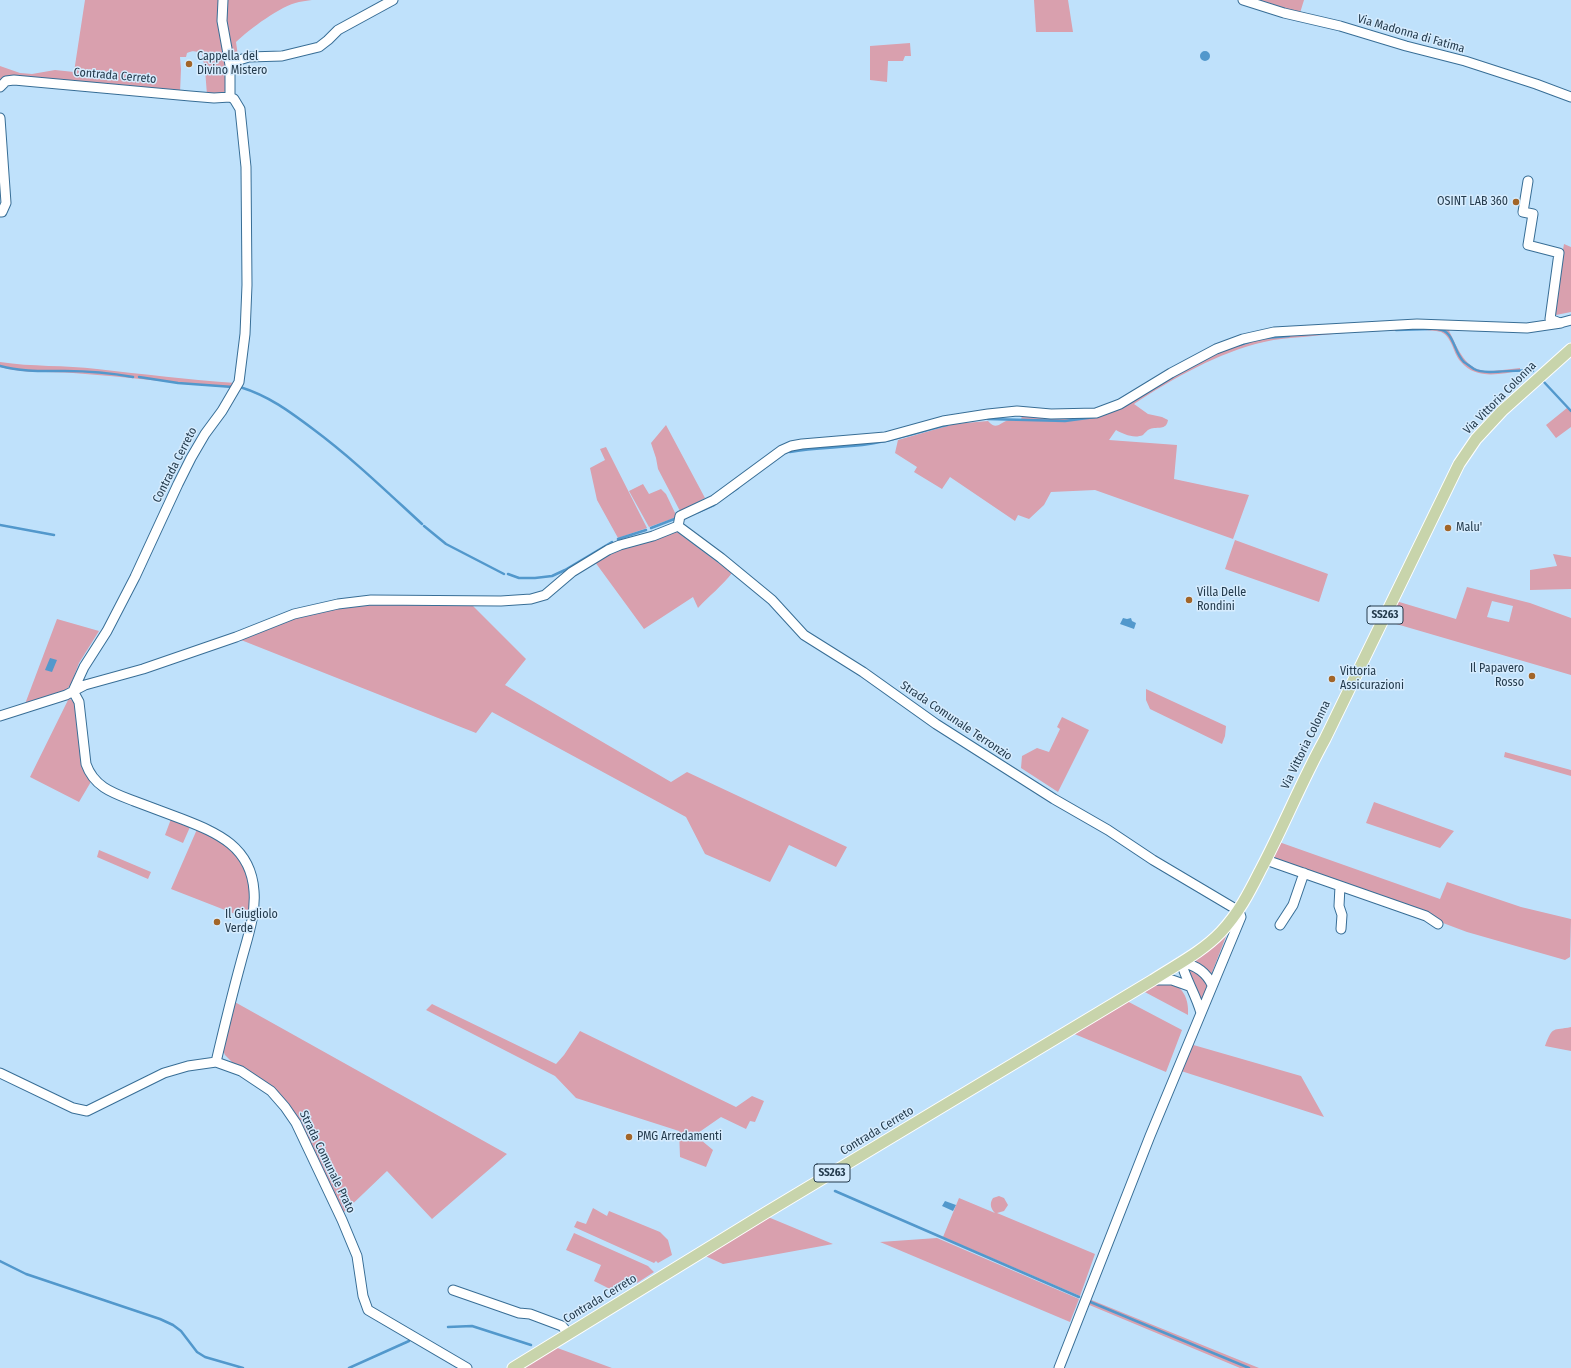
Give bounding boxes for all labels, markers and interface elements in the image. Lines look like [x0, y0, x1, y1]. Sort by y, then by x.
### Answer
street label: Via Madonna di Fatima [1356, 12, 1466, 56]
place label: Cappella del Divino Mistero [197, 50, 267, 78]
marker: Cappella del Divino Mistero [184, 59, 194, 69]
street label: Contrada Cerreto [73, 65, 157, 87]
place label: OSINT LAB 360 [1437, 195, 1508, 209]
marker: OSINT LAB 360 [1511, 197, 1521, 207]
street label: Via Vittoria Colonna [1461, 359, 1539, 437]
street label: Contrada Cerreto [150, 425, 200, 505]
place label: Malu' [1456, 521, 1482, 535]
marker: Malu' [1443, 523, 1453, 533]
place label: Villa Delle Rondini [1197, 586, 1246, 614]
marker: Villa Delle Rondini [1184, 595, 1194, 605]
road number: SS263 [1367, 606, 1403, 624]
place label: Il Papavero Rosso [1470, 662, 1524, 690]
place label: Vittoria Assicurazioni [1340, 665, 1404, 693]
marker: Il Papavero Rosso [1527, 671, 1537, 681]
marker: Vittoria Assicurazioni [1327, 674, 1337, 684]
street label: Strada Comunale Terronzio [897, 678, 1015, 764]
street label: Via Vittoria Colonna [1278, 698, 1334, 792]
place label: Il Giugliolo Verde [225, 908, 278, 936]
marker: Il Giugliolo Verde [212, 917, 222, 927]
street label: Contrada Cerreto [838, 1103, 916, 1159]
street label: Strada Comunale Prato [296, 1108, 358, 1216]
place label: PMG Arredamenti [637, 1130, 722, 1144]
marker: PMG Arredamenti [624, 1132, 634, 1142]
road number: SS263 [814, 1164, 850, 1182]
street label: Contrada Cerreto [561, 1271, 639, 1327]

